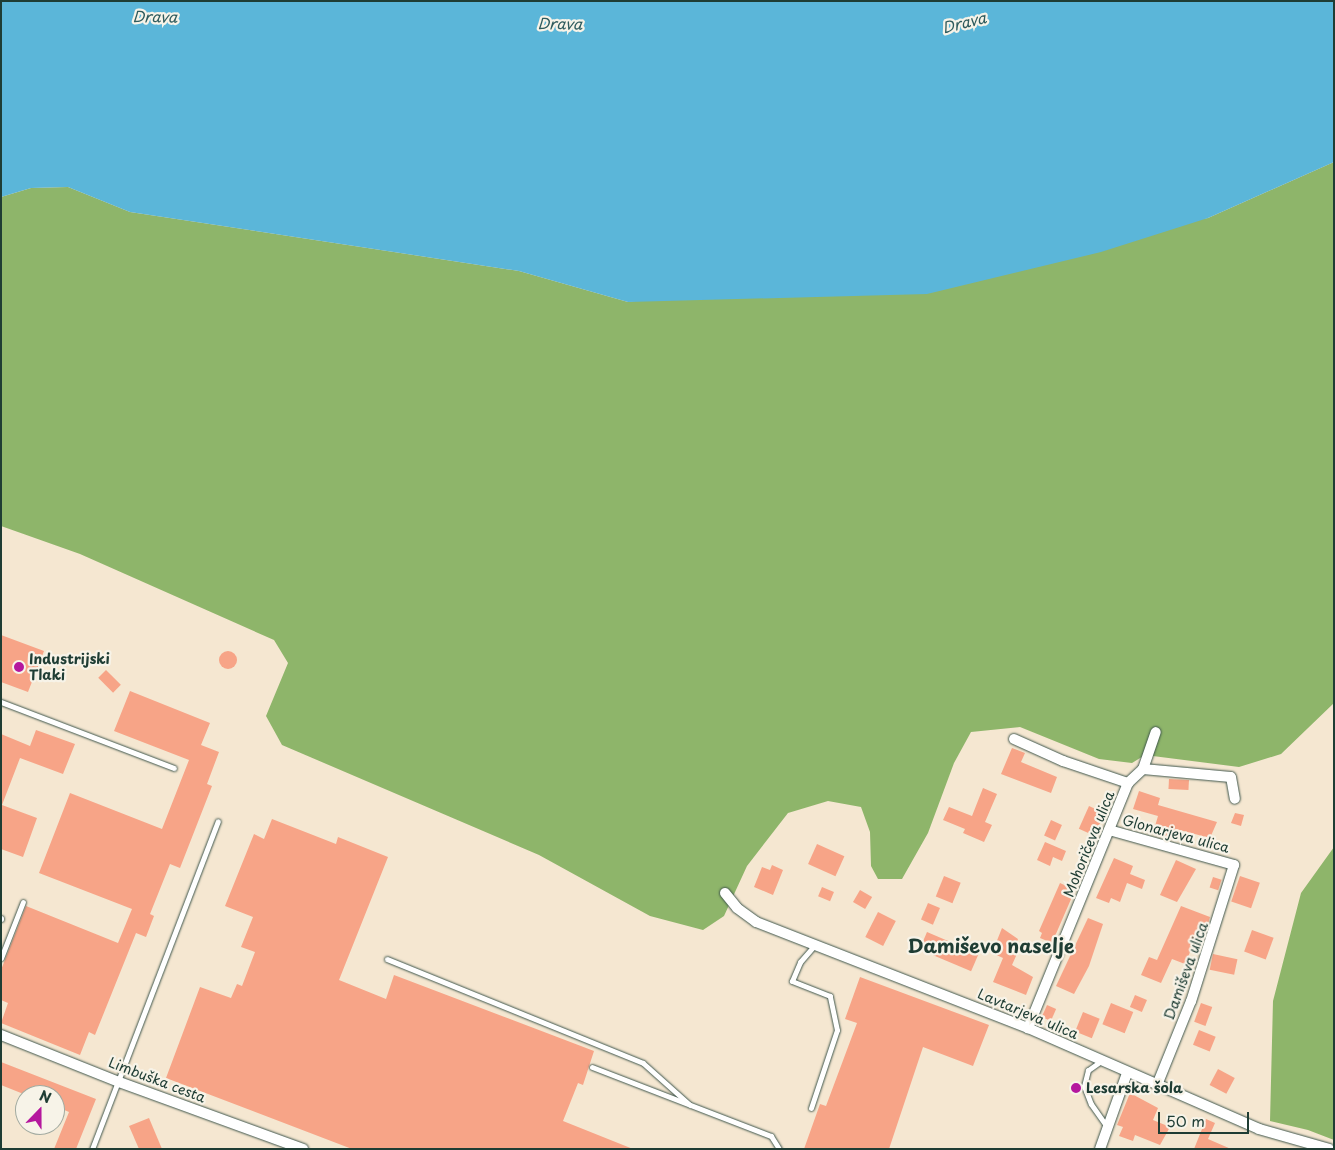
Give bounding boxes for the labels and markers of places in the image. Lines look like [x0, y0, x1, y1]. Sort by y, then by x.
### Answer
place label: Industrijski Tlaki [29, 651, 110, 684]
marker: Industrijski Tlaki [13, 661, 25, 673]
place label: Lesarska šola [1086, 1080, 1183, 1096]
marker: Lesarska šola [1070, 1082, 1082, 1094]

